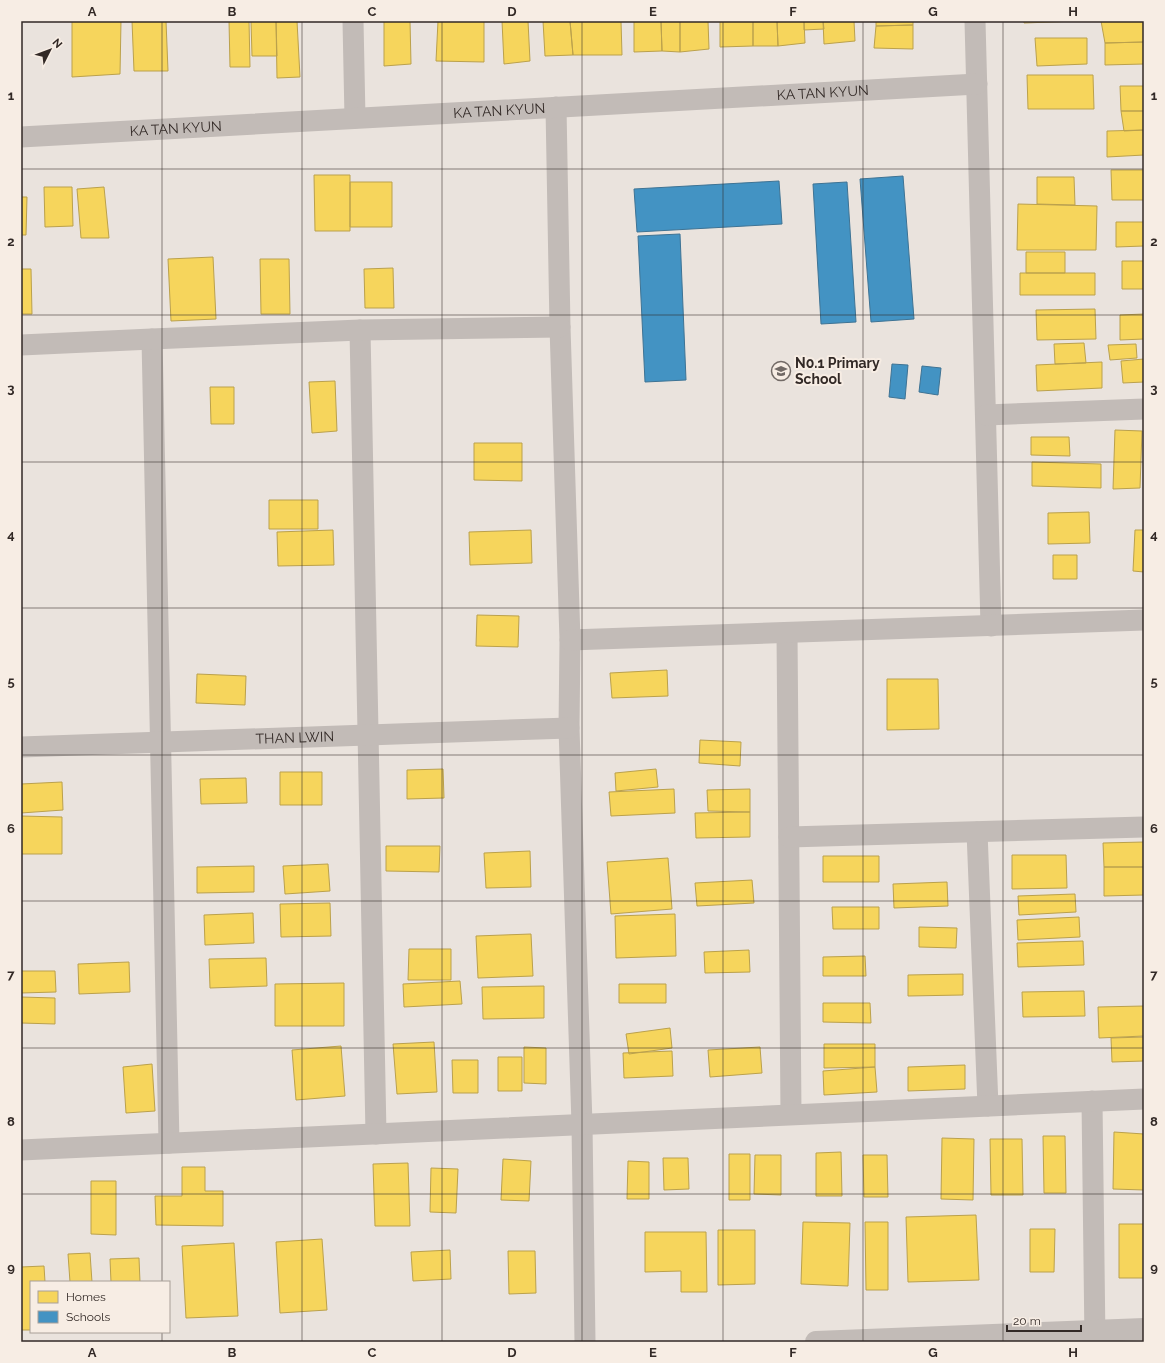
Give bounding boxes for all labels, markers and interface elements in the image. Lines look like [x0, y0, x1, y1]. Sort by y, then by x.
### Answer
text: A [88, 4, 97, 19]
text: B [228, 4, 237, 19]
text: C [368, 4, 377, 19]
text: D [507, 4, 517, 19]
text: E [649, 4, 657, 19]
text: F [789, 4, 797, 19]
text: G [928, 4, 938, 19]
text: H [1068, 4, 1078, 19]
north arrow [30, 30, 70, 70]
text: N [49, 36, 65, 51]
street label: KA TAN KYUN [776, 82, 869, 103]
text: 1 [8, 88, 15, 103]
text: 1 [1151, 88, 1158, 103]
street label: KA TAN KYUN [453, 100, 546, 121]
street label: KA TAN KYUN [129, 118, 222, 139]
text: 2 [7, 234, 15, 249]
text: 2 [1150, 234, 1158, 249]
place label: N0.1 Primary School [795, 355, 880, 387]
school or university icon: N0.1 Primary School [770, 360, 792, 382]
text: 3 [7, 381, 15, 396]
text: 3 [1150, 381, 1158, 396]
text: 4 [7, 527, 15, 542]
text: 4 [1150, 527, 1158, 542]
text: 5 [7, 674, 15, 689]
text: 5 [1150, 674, 1158, 689]
street label: THAN LWIN [255, 728, 334, 747]
text: 6 [7, 821, 15, 836]
text: 6 [1150, 821, 1158, 836]
text: 7 [7, 967, 15, 982]
text: 7 [1150, 967, 1158, 982]
text: 8 [7, 1114, 15, 1129]
text: 8 [1150, 1114, 1158, 1129]
text: 9 [7, 1260, 15, 1275]
text: 9 [1150, 1260, 1158, 1275]
legend [30, 1281, 170, 1333]
text: Homes [66, 1290, 106, 1304]
scale bar [1007, 1307, 1081, 1333]
text: Schools [66, 1310, 110, 1324]
text: 20 m [1013, 1314, 1041, 1328]
text: A [88, 1345, 97, 1360]
text: B [228, 1345, 237, 1360]
text: C [368, 1345, 377, 1360]
text: D [507, 1345, 517, 1360]
text: E [649, 1345, 657, 1360]
text: F [789, 1345, 797, 1360]
text: G [928, 1345, 938, 1360]
text: H [1068, 1345, 1078, 1360]

